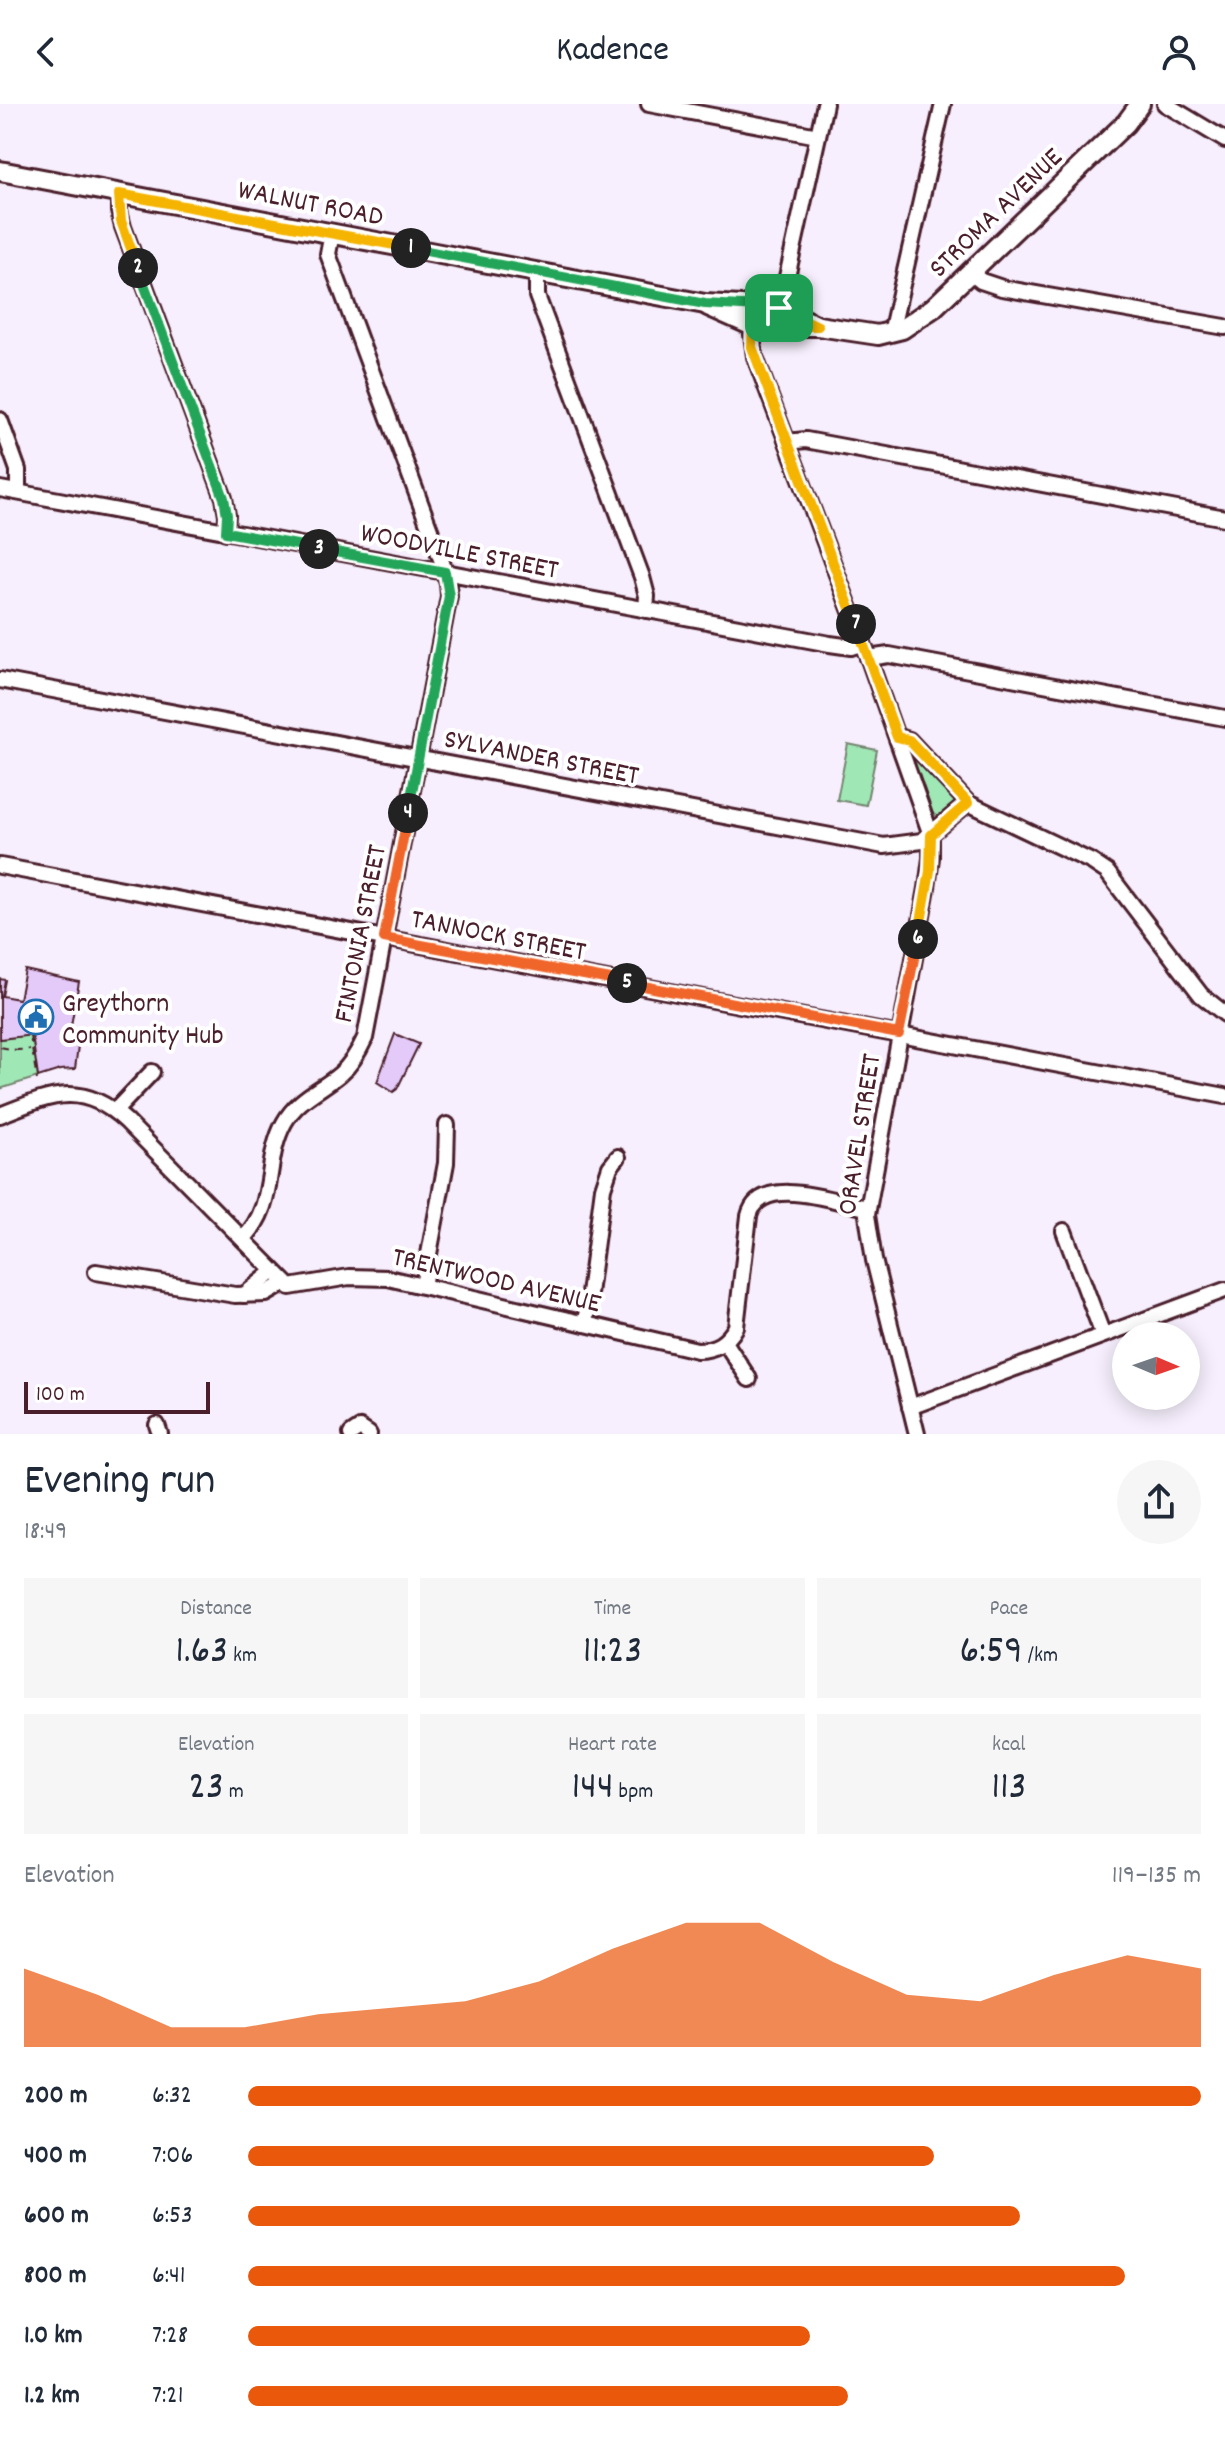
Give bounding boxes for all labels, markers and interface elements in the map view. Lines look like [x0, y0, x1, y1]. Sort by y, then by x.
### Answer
text: Kadence [556, 26, 669, 78]
icon: back [24, 30, 68, 74]
icon: person [1157, 30, 1201, 74]
street label: STROMA AVENUE [921, 140, 1074, 289]
street label: WALNUT ROAD [234, 172, 386, 240]
pin: 1 [391, 228, 431, 268]
text: 1 [409, 232, 413, 263]
pin: 2 [118, 248, 158, 288]
text: 2 [133, 252, 143, 283]
pin [745, 274, 813, 342]
icon: arrive [757, 286, 801, 330]
street label: WOODVILLE STREET [357, 515, 561, 593]
pin: 3 [299, 529, 339, 569]
text: 3 [314, 533, 324, 564]
pin: 7 [836, 604, 876, 644]
text: 7 [852, 608, 860, 639]
street label: SYLVANDER STREET [440, 721, 642, 798]
pin: 4 [388, 793, 428, 833]
text: 4 [403, 797, 413, 828]
street label: FINTONIA STREET [326, 842, 400, 1026]
street label: TANNOCK STREET [407, 901, 589, 974]
pin: 6 [898, 919, 938, 959]
text: 6 [913, 923, 923, 954]
pin: 5 [607, 963, 647, 1003]
text: 5 [622, 967, 632, 998]
place label: Greythorn Community Hub [62, 986, 224, 1058]
public building icon: Greythorn Community Hub [17, 998, 55, 1036]
street label: ORAVEL STREET [829, 1051, 894, 1218]
street label: TRENTWOOD AVENUE [388, 1239, 605, 1326]
north arrow [1112, 1322, 1200, 1410]
map controls [1112, 1322, 1200, 1410]
scale bar [24, 1378, 210, 1414]
text: 100 m [36, 1380, 85, 1411]
text: Evening run [24, 1452, 215, 1515]
button: share [1117, 1460, 1201, 1544]
text: 18:49 [24, 1514, 67, 1551]
text: Distance [180, 1594, 252, 1625]
text: Time [594, 1594, 631, 1625]
text: Pace [989, 1594, 1028, 1625]
text: 1.63 [175, 1625, 228, 1682]
text: 11:23 [583, 1625, 642, 1682]
text: 6:59 [960, 1625, 1023, 1682]
text: km [228, 1641, 257, 1672]
text: /km [1023, 1641, 1058, 1672]
text: Elevation [178, 1730, 254, 1761]
text: Heart rate [568, 1730, 657, 1761]
text: kcal [992, 1730, 1026, 1761]
text: 23 [188, 1761, 224, 1818]
text: 144 [572, 1761, 614, 1818]
text: 113 [991, 1761, 1026, 1818]
text: m [224, 1777, 244, 1808]
text: bpm [614, 1777, 653, 1808]
text: Elevation [24, 1858, 114, 1895]
text: 119–135 m [1112, 1858, 1201, 1895]
text: 200 m [24, 2078, 88, 2115]
text: 6:32 [152, 2078, 192, 2115]
text: 400 m [24, 2138, 87, 2175]
text: 7:06 [152, 2138, 193, 2175]
text: 600 m [24, 2198, 89, 2235]
text: 6:53 [152, 2198, 193, 2235]
text: 800 m [24, 2258, 87, 2295]
text: 6:41 [152, 2258, 186, 2295]
text: 1.0 km [24, 2318, 83, 2355]
text: 7:28 [152, 2318, 188, 2355]
text: 1.2 km [24, 2378, 80, 2415]
text: 7:21 [152, 2378, 183, 2415]

